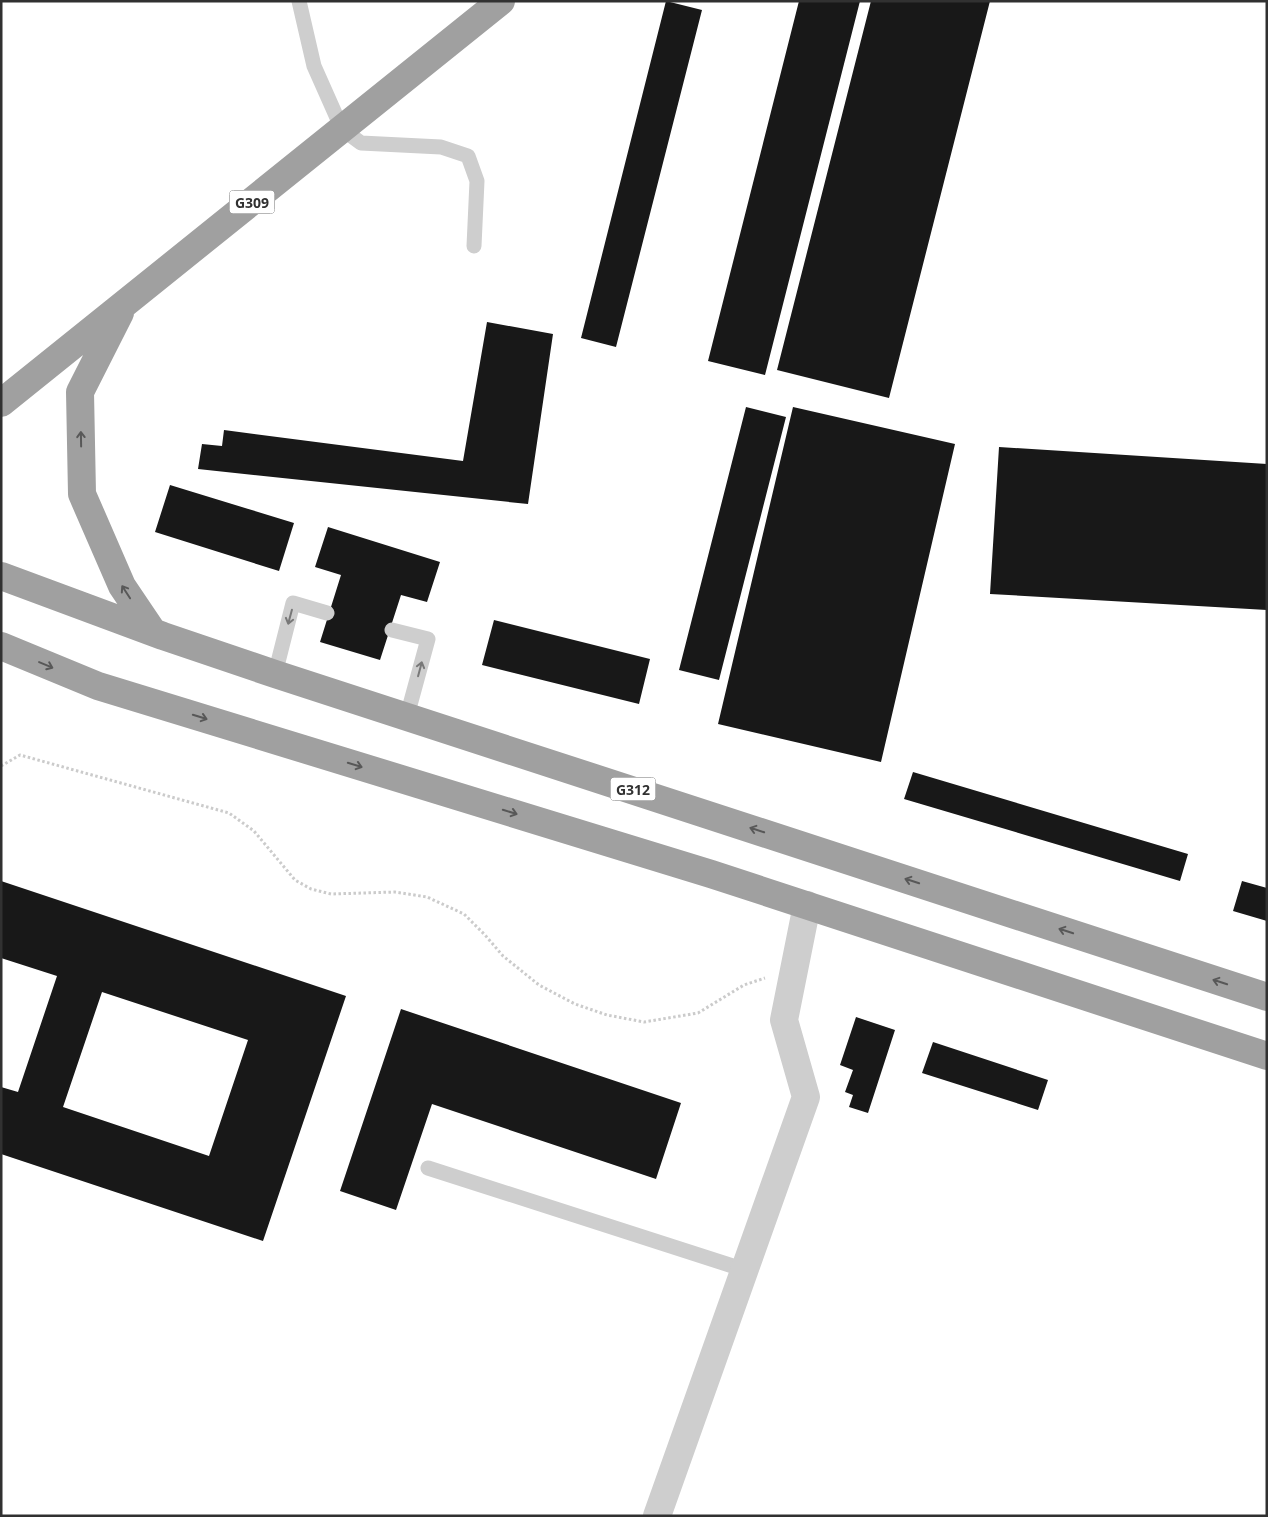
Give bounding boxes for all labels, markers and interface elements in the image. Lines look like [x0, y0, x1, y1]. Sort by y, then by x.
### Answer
road number: G309 [230, 190, 274, 213]
one-way arrow [76, 431, 86, 447]
one-way arrow [121, 585, 131, 599]
one-way arrow [284, 608, 294, 624]
one-way arrow [38, 660, 53, 670]
one-way arrow [416, 661, 425, 677]
one-way arrow [191, 713, 207, 723]
one-way arrow [347, 760, 363, 770]
road number: G312 [610, 778, 656, 801]
one-way arrow [502, 808, 518, 818]
one-way arrow [750, 825, 766, 834]
one-way arrow [904, 875, 920, 885]
one-way arrow [1058, 926, 1074, 936]
one-way arrow [1213, 977, 1229, 986]

